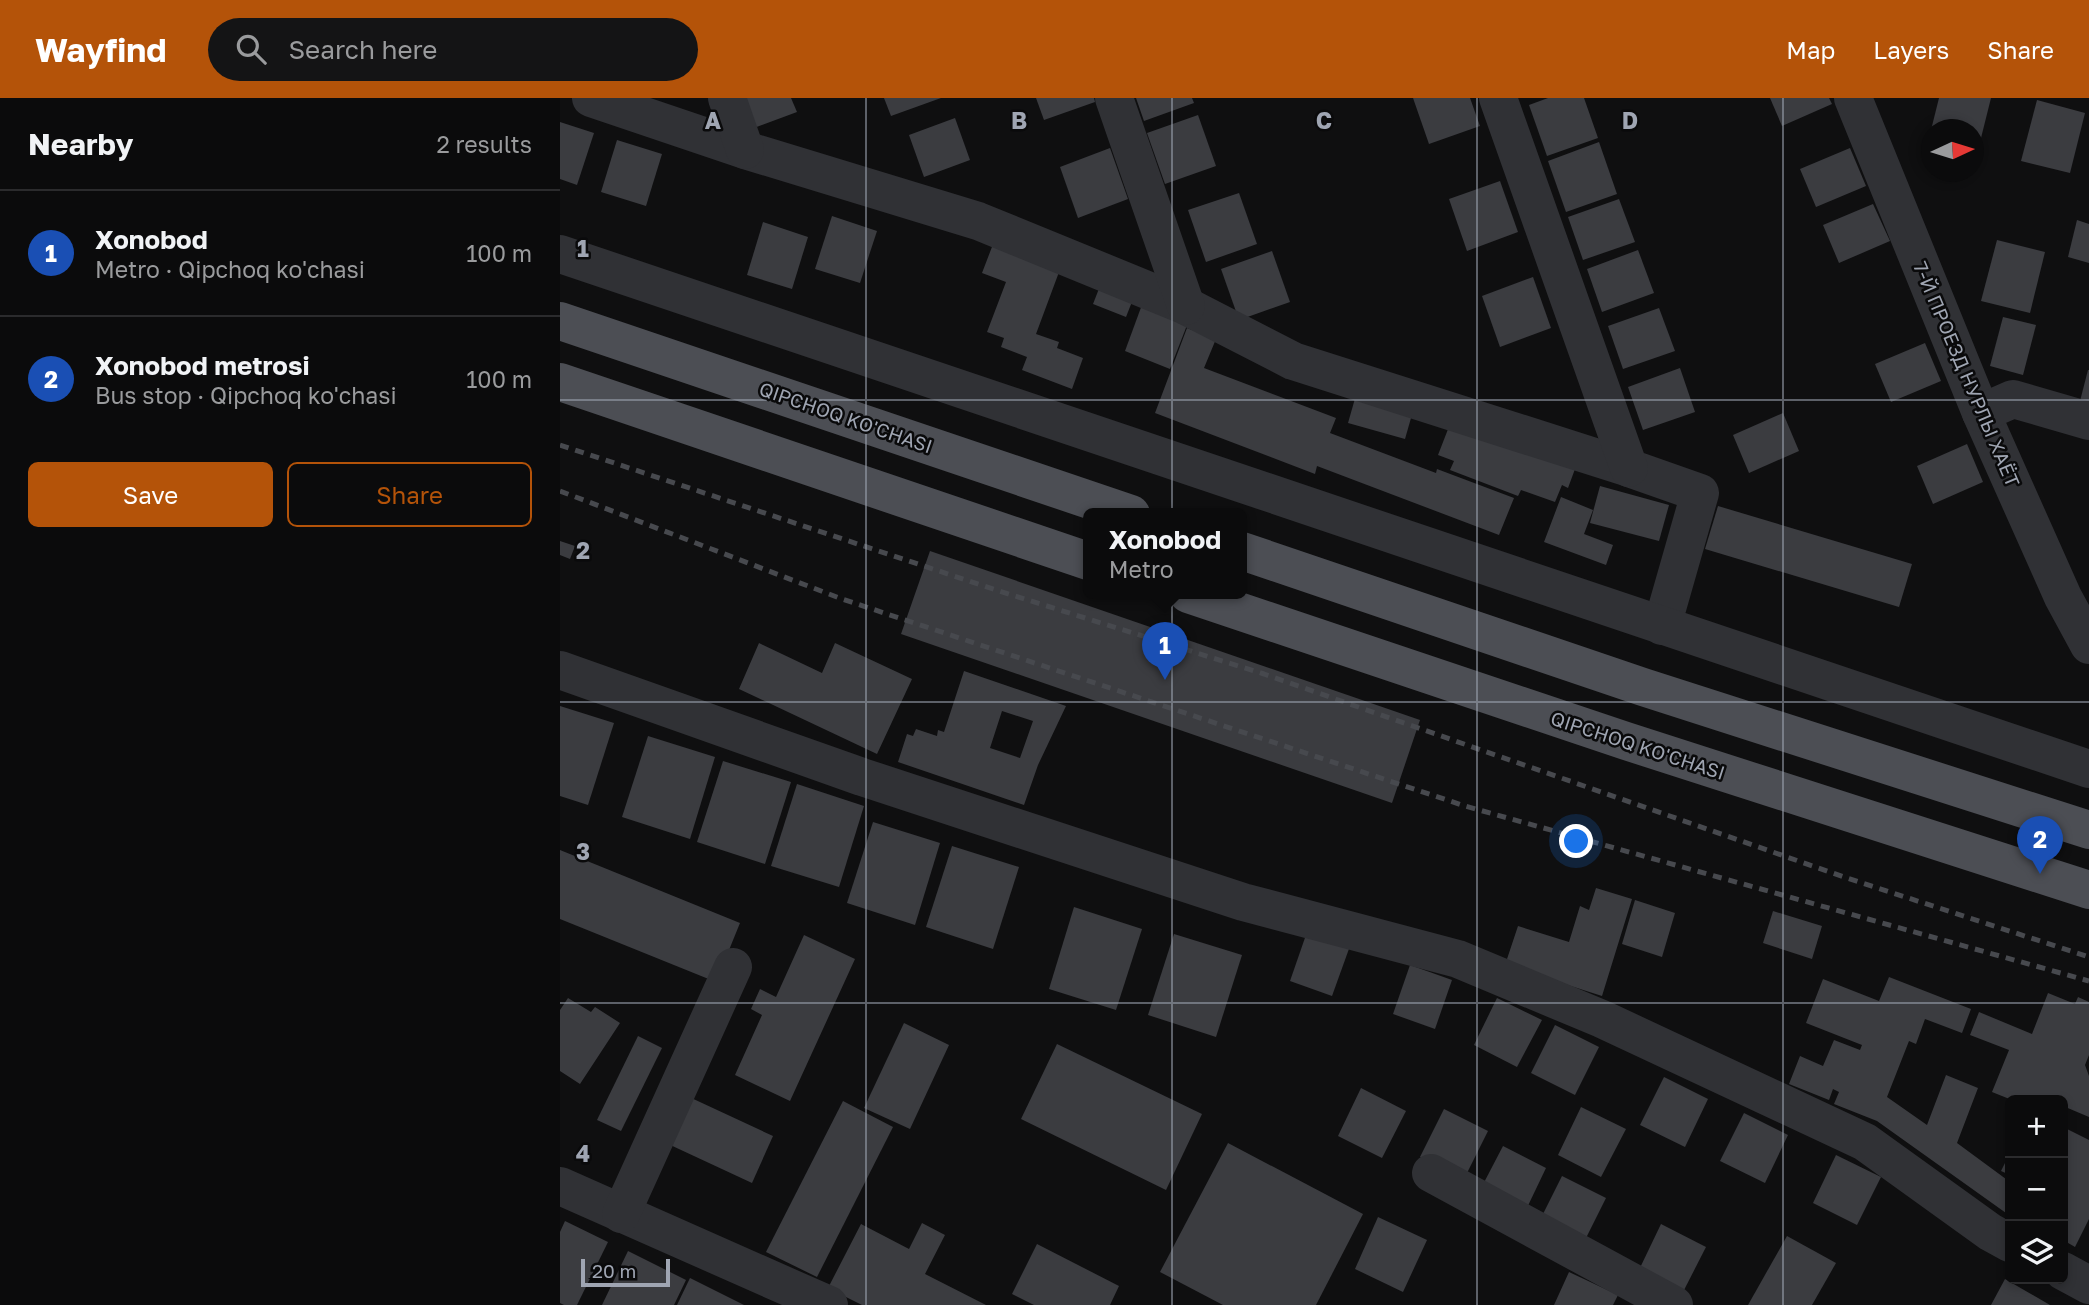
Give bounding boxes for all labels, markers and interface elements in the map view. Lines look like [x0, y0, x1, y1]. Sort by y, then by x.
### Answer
search box [208, 18, 698, 81]
text: Wayfind [35, 30, 166, 69]
icon: search [232, 30, 270, 68]
text: Search here [288, 34, 437, 65]
text: Map [1786, 35, 1835, 64]
text: Layers [1873, 35, 1949, 64]
text: Share [1987, 35, 2054, 64]
text: A [705, 106, 722, 134]
text: B [1011, 106, 1027, 134]
text: C [1316, 106, 1332, 134]
text: D [1622, 106, 1638, 134]
north arrow [1921, 119, 1984, 182]
text: Nearby [28, 126, 133, 162]
text: 2 results [436, 130, 532, 158]
text: Xonobod [95, 224, 208, 255]
text: 1 [577, 234, 589, 262]
text: 1 [45, 239, 57, 267]
text: 100 m [466, 239, 532, 267]
text: Metro · Qipchoq ko'chasi [95, 255, 365, 283]
street label: 7-Й ПРОЕЗД НУРЛЫ ХАЁТ [1909, 258, 2025, 490]
text: Xonobod metrosi [95, 350, 310, 381]
text: 2 [44, 365, 58, 393]
text: 100 m [466, 365, 532, 393]
street label: QIPCHOQ KO'CHASI [756, 377, 936, 457]
text: Bus stop · Qipchoq ko'chasi [95, 381, 397, 409]
button: Save [28, 462, 273, 527]
button: Share [287, 462, 532, 527]
popup [1083, 508, 1247, 599]
text: Xonobod [1109, 524, 1221, 555]
text: 2 [576, 536, 590, 564]
text: Metro [1109, 555, 1174, 583]
pin: 1 [1142, 622, 1188, 680]
street label: QIPCHOQ KO'CHASI [1548, 706, 1728, 784]
pin: 2 [2017, 816, 2063, 874]
your location [1559, 824, 1593, 858]
text: 3 [576, 837, 590, 865]
map controls [2005, 1095, 2068, 1284]
button: + [2005, 1095, 2068, 1158]
text: 4 [576, 1139, 590, 1167]
button: − [2005, 1158, 2068, 1221]
button: layers [2005, 1221, 2068, 1284]
scale bar [581, 1256, 670, 1288]
text: 20 m [592, 1259, 636, 1282]

